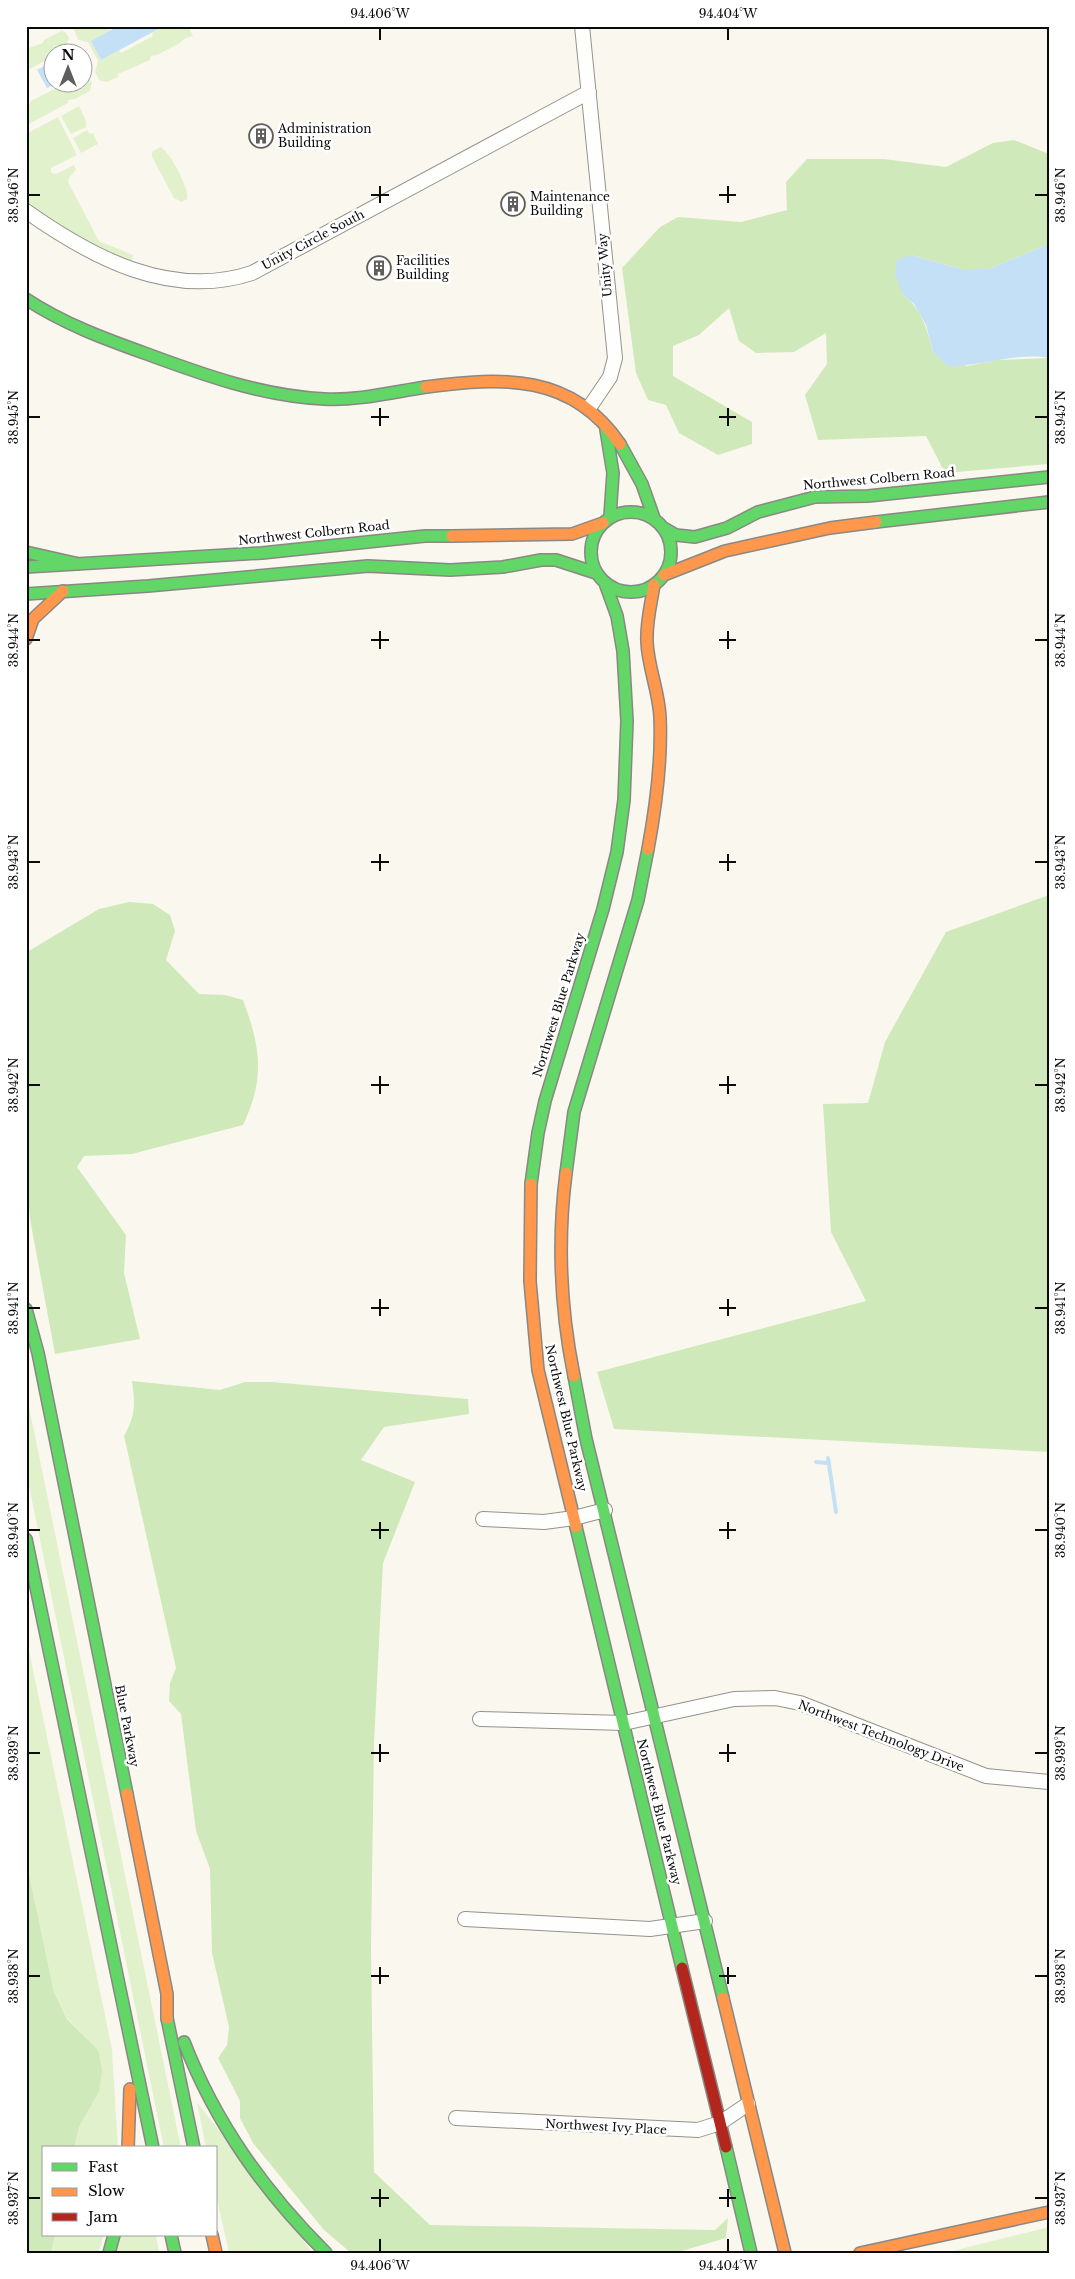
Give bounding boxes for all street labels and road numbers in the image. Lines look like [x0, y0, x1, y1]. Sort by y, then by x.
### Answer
street label: Unity Circle South [259, 206, 367, 273]
street label: Unity Way [594, 232, 615, 298]
street label: Northwest Colbern Road [802, 464, 956, 493]
street label: Northwest Colbern Road [237, 517, 391, 548]
street label: Northwest Blue Parkway [529, 930, 588, 1079]
street label: Northwest Blue Parkway [542, 1343, 591, 1493]
street label: Blue Parkway [112, 1683, 143, 1769]
street label: Northwest Technology Drive [796, 1697, 966, 1774]
street label: Northwest Blue Parkway [634, 1737, 685, 1887]
street label: Northwest Ivy Place [545, 2116, 667, 2137]

